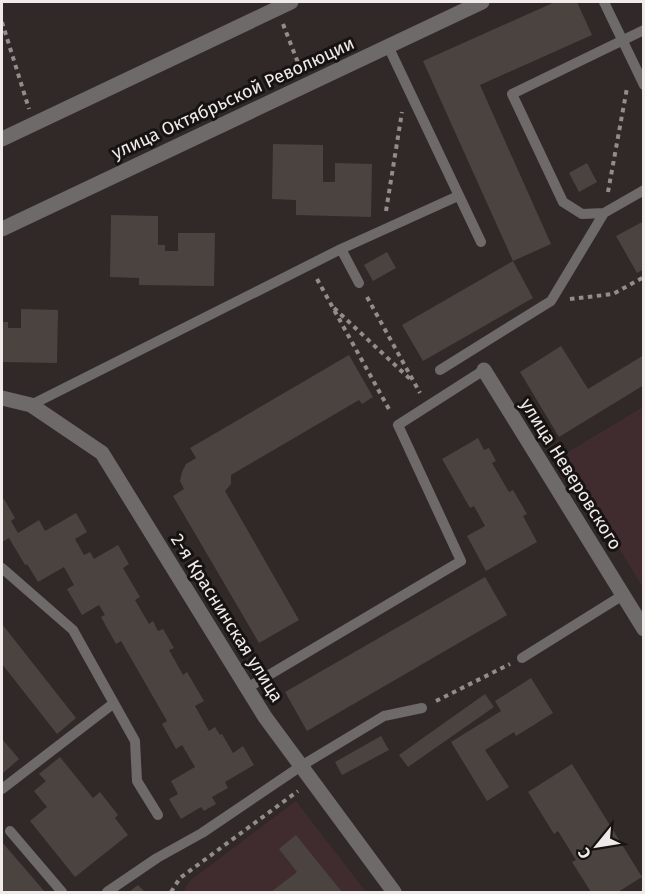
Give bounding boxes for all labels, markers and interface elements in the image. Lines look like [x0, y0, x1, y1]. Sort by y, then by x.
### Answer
street label: улица Октябрьской Революции [108, 32, 358, 164]
street label: улица Неверовского [516, 394, 626, 554]
street label: 2-я Краснинская улица [166, 530, 288, 706]
north arrow [567, 816, 627, 876]
text: С [574, 844, 595, 862]

